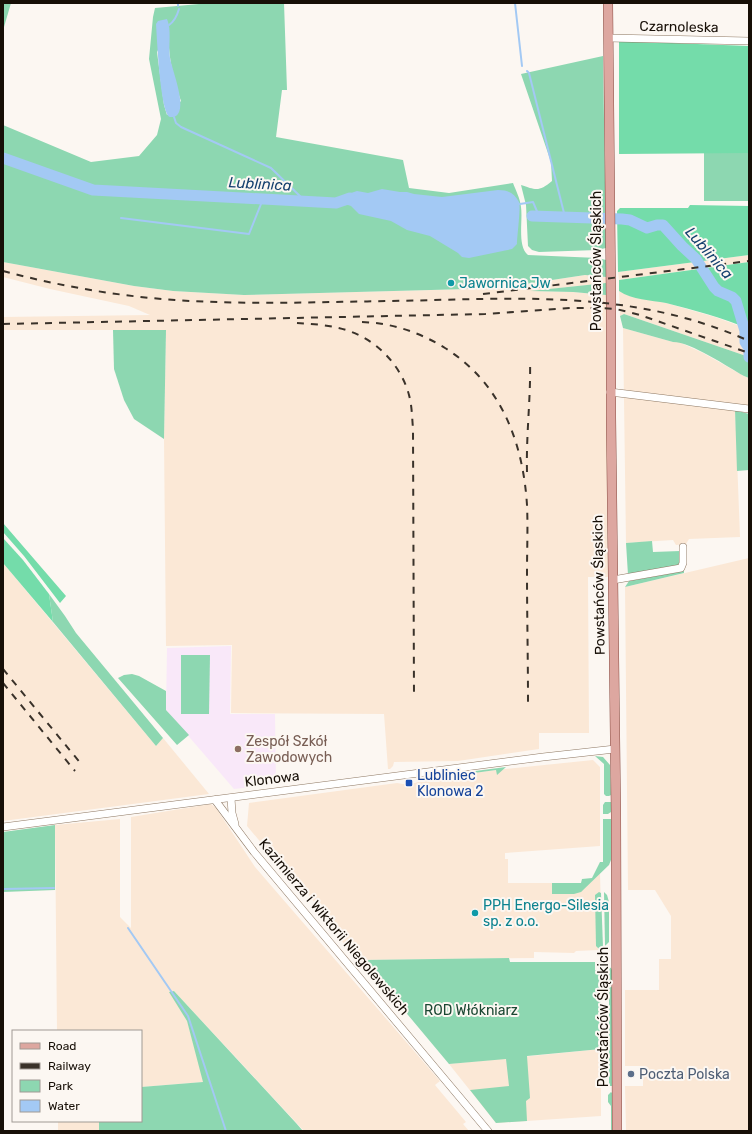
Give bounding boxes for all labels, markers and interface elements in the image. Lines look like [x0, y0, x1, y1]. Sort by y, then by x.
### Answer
street label: Czarnoleska [639, 18, 719, 36]
water label: Lublinica [228, 173, 292, 195]
street label: Powstańców Śląskich [587, 191, 605, 331]
water label: Lublinica [682, 223, 737, 283]
place label: Jawornica Jw [459, 275, 551, 292]
marker: Jawornica Jw [446, 278, 456, 288]
street label: Powstańców Śląskich [588, 515, 609, 655]
place label: Zespół Szkół Zawodowych [246, 733, 332, 766]
marker: Zespół Szkół Zawodowych [233, 744, 243, 754]
street label: Klonowa [244, 767, 300, 791]
place label: Lubliniec Klonowa 2 [417, 767, 484, 800]
marker: Lubliniec Klonowa 2 [404, 778, 414, 788]
street label: Kazimierza i Wiktorii Niegolewskich [255, 835, 413, 1019]
place label: PPH Energo-Silesia sp. z o.o. [483, 897, 609, 930]
marker: PPH Energo-Silesia sp. z o.o. [470, 908, 480, 918]
street label: Powstańców Śląskich [594, 947, 612, 1087]
park label: ROD Włókniarz [424, 1002, 518, 1019]
legend [12, 1030, 142, 1122]
text: Road [48, 1039, 76, 1053]
text: Railway [48, 1059, 91, 1073]
place label: Poczta Polska [639, 1066, 730, 1083]
marker: Poczta Polska [626, 1069, 636, 1079]
text: Park [48, 1079, 74, 1093]
text: Water [48, 1099, 80, 1113]

